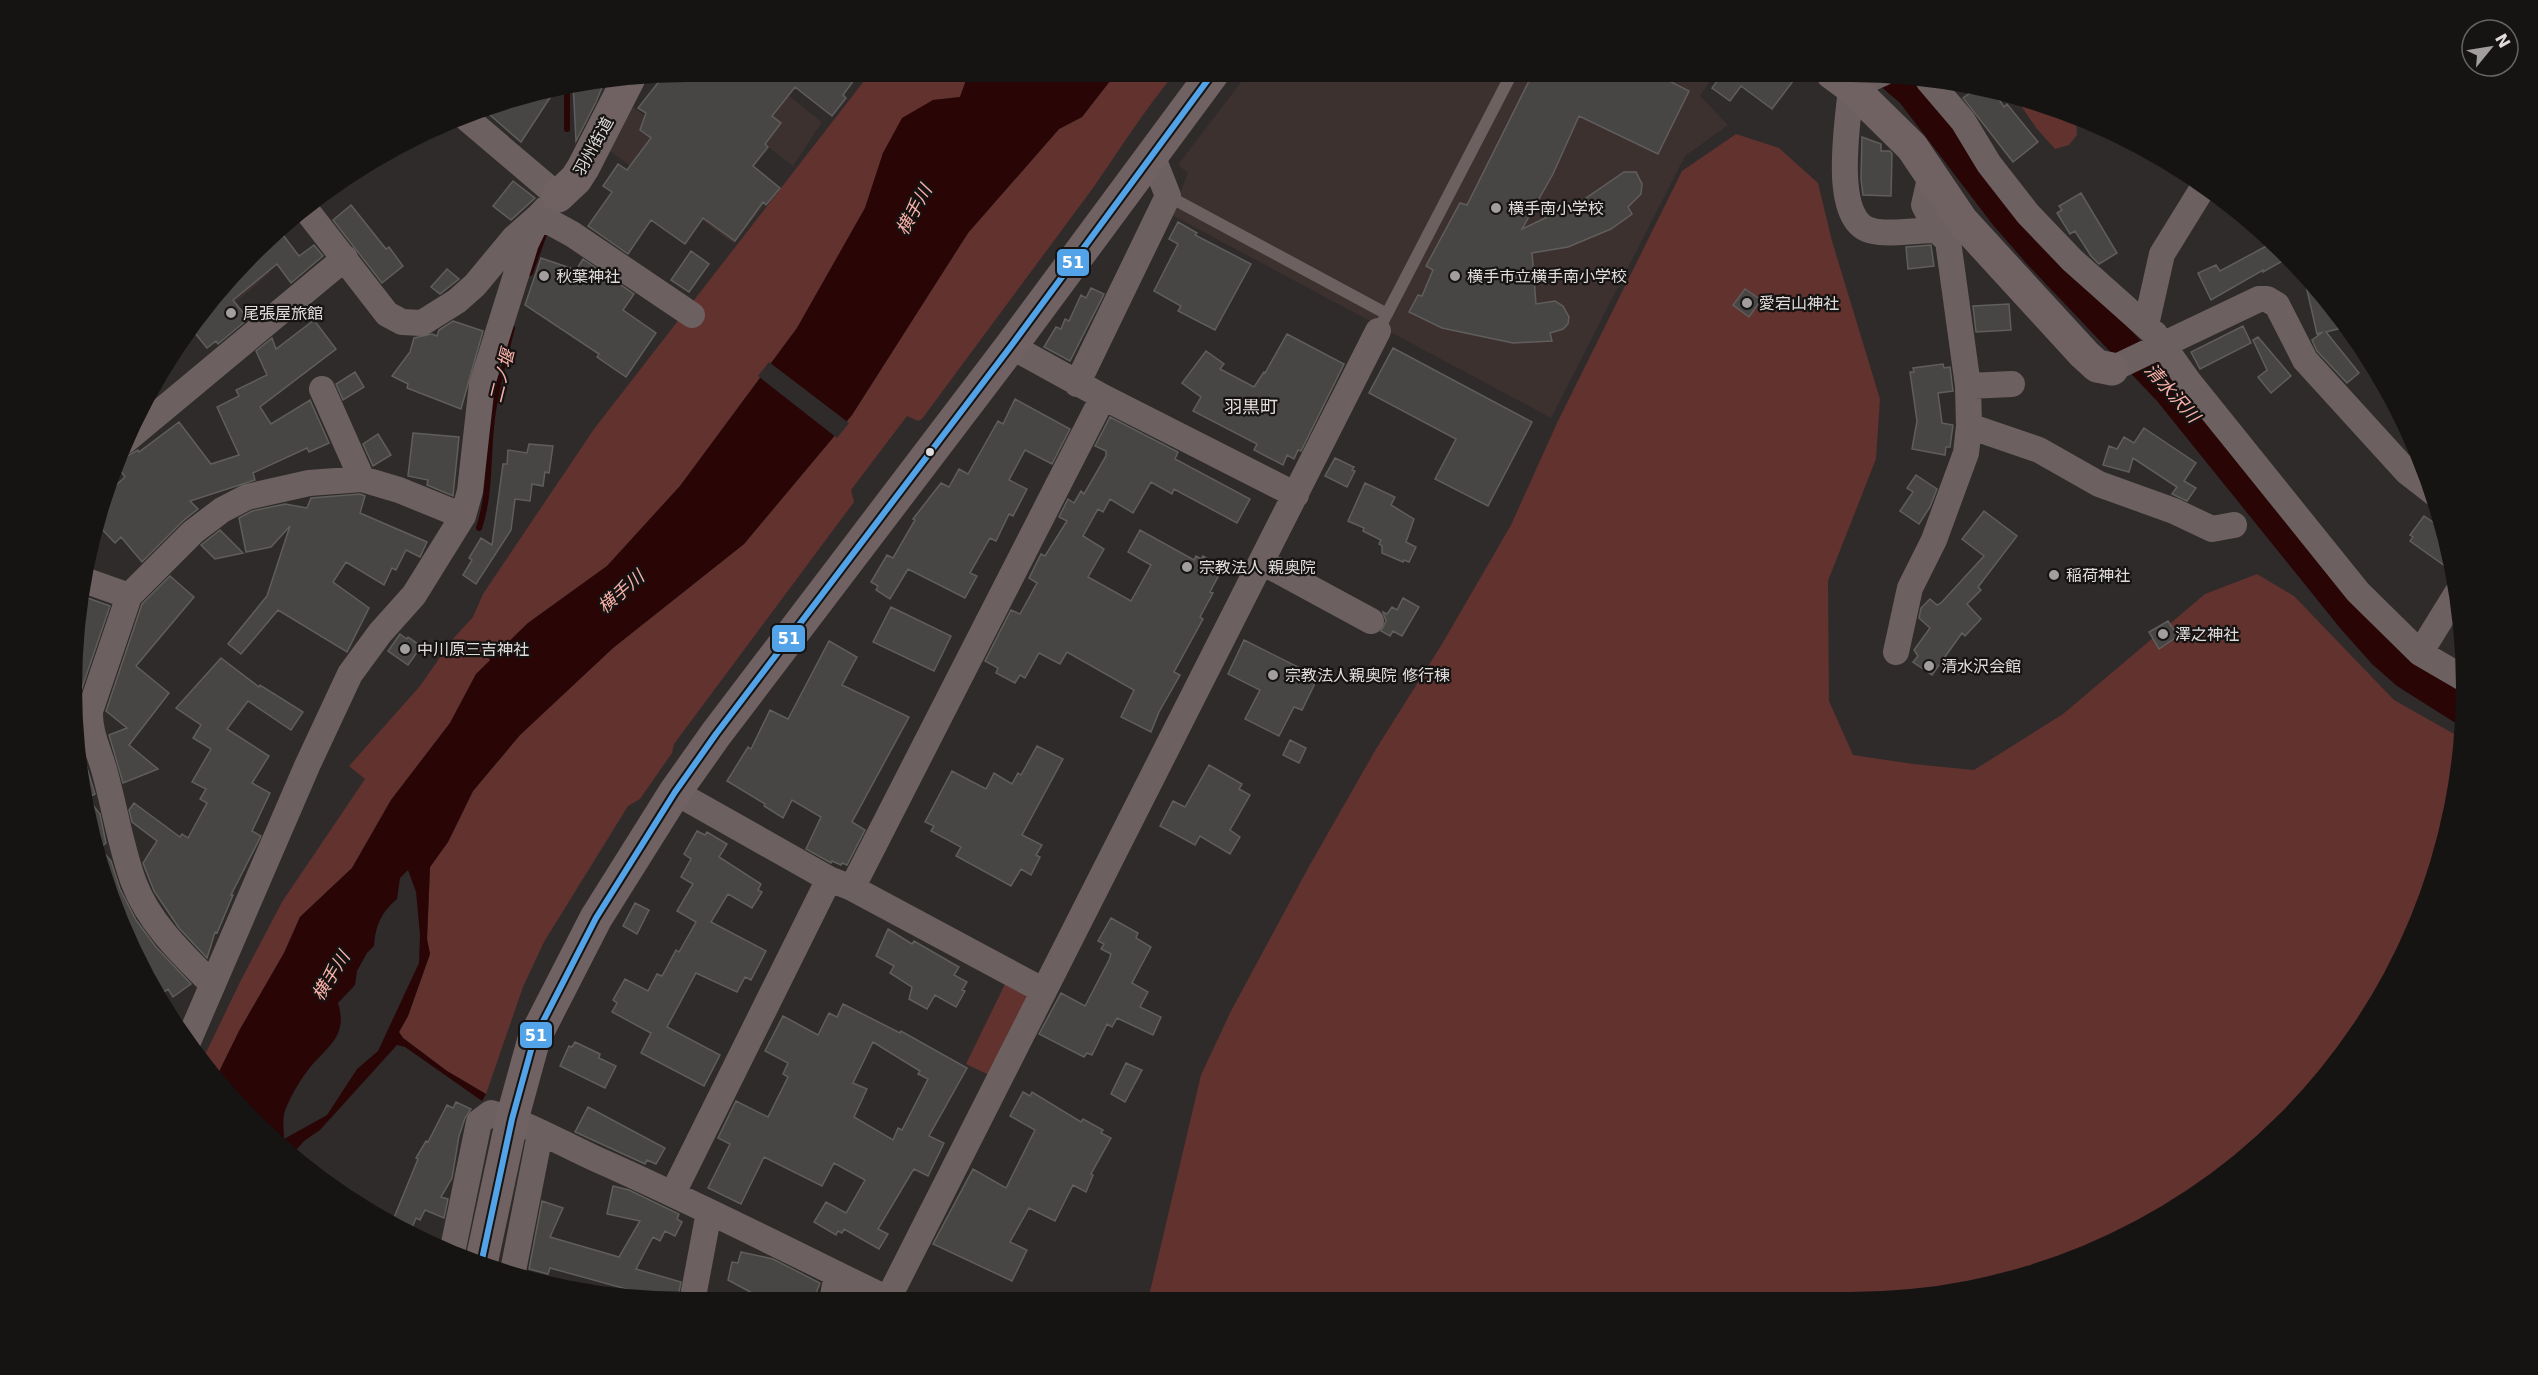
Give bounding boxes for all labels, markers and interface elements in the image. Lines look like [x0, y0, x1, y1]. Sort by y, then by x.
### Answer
north arrow [2460, 18, 2520, 78]
text: N [2491, 30, 2514, 51]
street label: 羽州街道 [570, 114, 617, 179]
water label: 横手川 [891, 179, 937, 238]
place label: 横手南小学校 [1508, 199, 1604, 218]
marker: 横手南小学校 [1489, 201, 1503, 215]
line badge: 51 [1056, 248, 1090, 277]
text: 51 [1062, 253, 1084, 272]
place label: 秋葉神社 [556, 267, 620, 286]
place label: 横手市立横手南小学校 [1467, 267, 1627, 286]
marker: 秋葉神社 [537, 269, 551, 283]
marker: 横手市立横手南小学校 [1448, 269, 1462, 283]
place label: 愛宕山神社 [1759, 294, 1839, 313]
marker: 愛宕山神社 [1740, 296, 1754, 310]
place label: 尾張屋旅館 [243, 304, 323, 323]
marker: 尾張屋旅館 [224, 306, 238, 320]
water label: 二ノ堰 [485, 344, 519, 405]
water label: 清水沢川 [2140, 359, 2206, 428]
district label: 羽黒町 [1224, 396, 1278, 417]
unlabelled marker [924, 446, 936, 458]
place label: 宗教法人 親奥院 [1199, 558, 1316, 577]
marker: 宗教法人 親奥院 [1180, 560, 1194, 574]
water label: 横手川 [593, 565, 649, 617]
place label: 稲荷神社 [2066, 566, 2130, 585]
marker: 稲荷神社 [2047, 568, 2061, 582]
line badge: 51 [771, 624, 806, 653]
place label: 澤之神社 [2175, 625, 2239, 644]
marker: 澤之神社 [2156, 627, 2170, 641]
text: 51 [778, 629, 800, 648]
place label: 中川原三吉神社 [417, 640, 529, 659]
marker: 中川原三吉神社 [398, 642, 412, 656]
place label: 清水沢会館 [1941, 657, 2021, 676]
marker: 清水沢会館 [1922, 659, 1936, 673]
place label: 宗教法人親奥院 修行棟 [1285, 666, 1450, 685]
marker: 宗教法人親奥院 修行棟 [1266, 668, 1280, 682]
water label: 横手川 [307, 946, 355, 1004]
line badge: 51 [519, 1021, 553, 1049]
text: 51 [525, 1026, 547, 1045]

